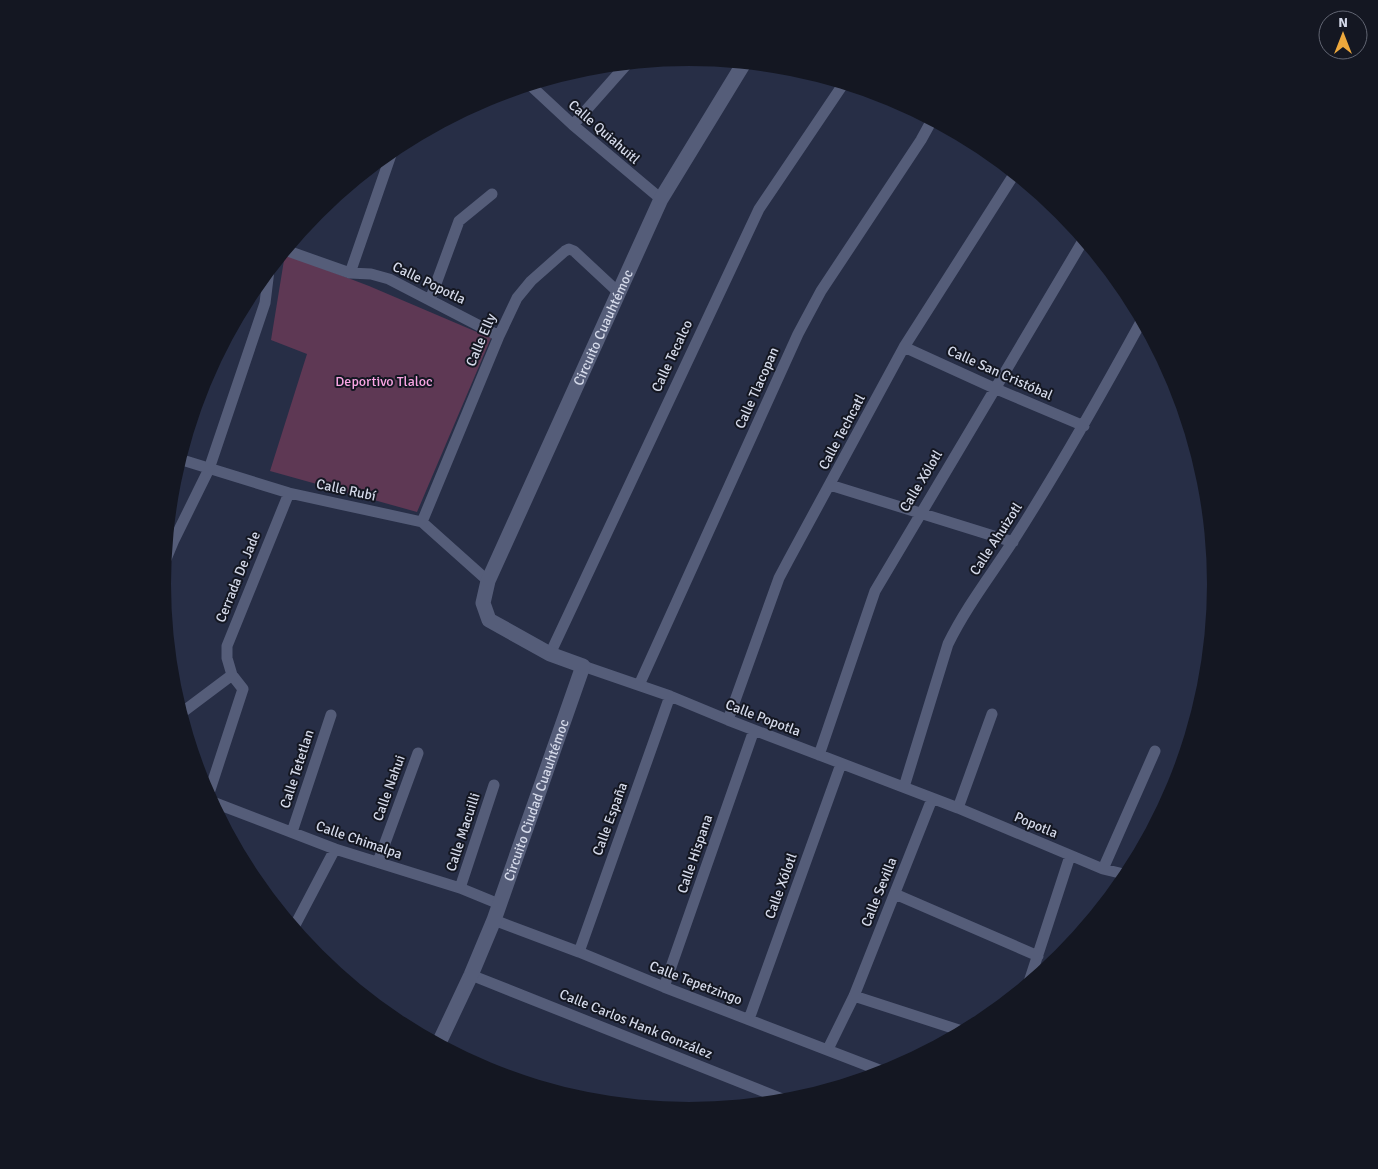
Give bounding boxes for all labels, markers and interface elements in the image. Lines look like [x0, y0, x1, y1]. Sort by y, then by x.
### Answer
north arrow [1318, 10, 1368, 60]
text: N [1338, 14, 1348, 31]
street label: Calle Quiahuitl [565, 96, 643, 168]
street label: Calle Popotla [390, 258, 468, 308]
street label: Circuito Cuauhtémoc [569, 266, 637, 388]
street label: Calle Elly [462, 311, 500, 369]
street label: Calle Tecalco [648, 317, 696, 395]
street label: Calle San Cristóbal [945, 342, 1055, 404]
street label: Calle Tlacopan [731, 345, 783, 431]
park label: Deportivo Tlaloc [335, 373, 433, 390]
street label: Calle Techcatl [815, 391, 869, 473]
street label: Calle Xólotl [896, 447, 946, 515]
street label: Calle Rubí [315, 475, 378, 505]
street label: Calle Ahuizotl [966, 499, 1026, 579]
street label: Cerrada De Jade [212, 529, 264, 625]
street label: Calle Popotla [723, 696, 803, 740]
street label: Circuito Ciudad Cuauhtémoc [500, 717, 572, 883]
street label: Calle Tetetlan [276, 727, 318, 811]
street label: Calle Nahui [369, 753, 409, 823]
street label: Calle España [589, 780, 631, 858]
street label: Calle Macuilli [442, 791, 484, 873]
street label: Popotla [1012, 808, 1060, 842]
street label: Calle Hispana [674, 812, 716, 896]
street label: Calle Chimalpa [314, 817, 404, 863]
street label: Calle Xólotl [761, 851, 801, 921]
street label: Calle Sevilla [857, 855, 901, 929]
street label: Calle Tepetzingo [647, 957, 745, 1009]
street label: Calle Carlos Hank González [557, 986, 715, 1062]

